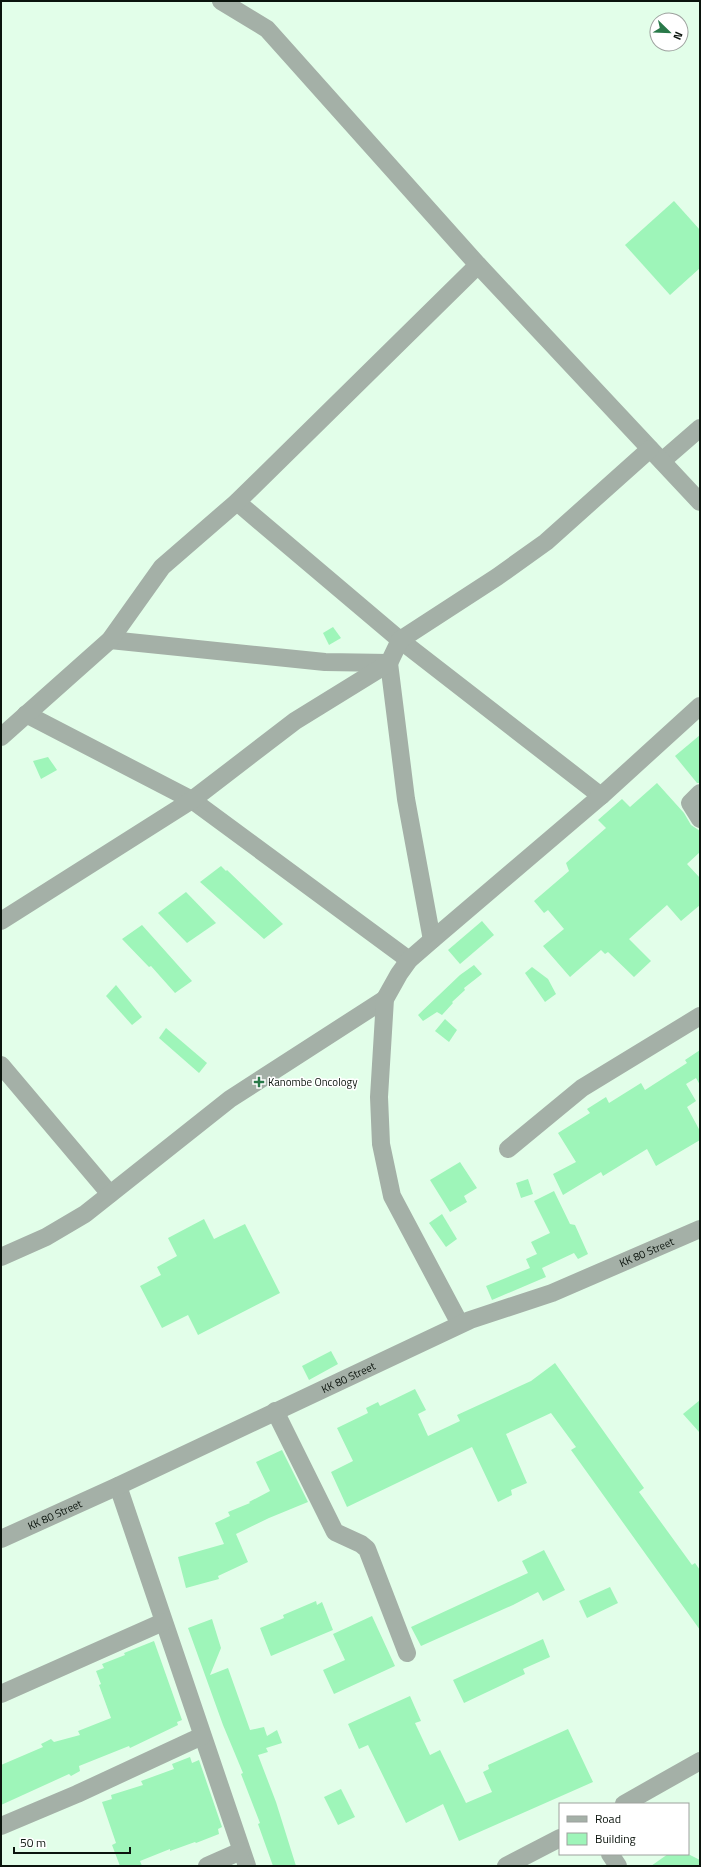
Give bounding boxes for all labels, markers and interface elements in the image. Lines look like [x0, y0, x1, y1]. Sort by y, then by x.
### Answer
north arrow [649, 12, 689, 52]
text: N [669, 29, 687, 43]
place label: Kanombe Oncology [268, 1074, 358, 1090]
marker: Kanombe Oncology [253, 1076, 265, 1088]
street label: KK 80 Street [617, 1233, 677, 1271]
street label: KK 80 Street [319, 1358, 378, 1397]
street label: KK 80 Street [25, 1495, 85, 1534]
legend [559, 1803, 689, 1855]
text: Road [595, 1809, 621, 1828]
scale bar [14, 1829, 130, 1855]
text: Building [595, 1829, 636, 1848]
text: 50 m [20, 1833, 46, 1852]

